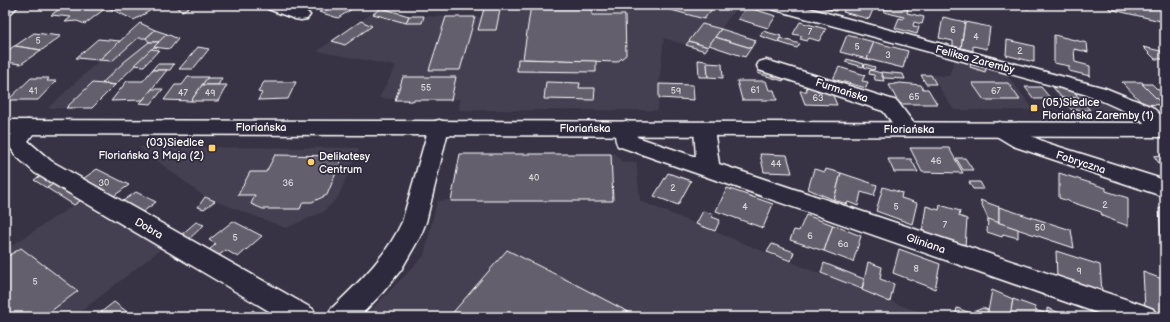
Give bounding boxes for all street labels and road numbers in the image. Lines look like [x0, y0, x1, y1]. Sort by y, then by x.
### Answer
street label: Feliksa Zaremby [934, 43, 1016, 76]
street label: Furmańska [814, 76, 870, 105]
street label: Floriańska [236, 121, 286, 134]
street label: Floriańska [560, 122, 610, 135]
street label: Floriańska [884, 123, 934, 136]
street label: Fabryczna [1054, 148, 1107, 177]
street label: Dobra [132, 215, 165, 242]
street label: Gliniana [904, 231, 947, 256]

